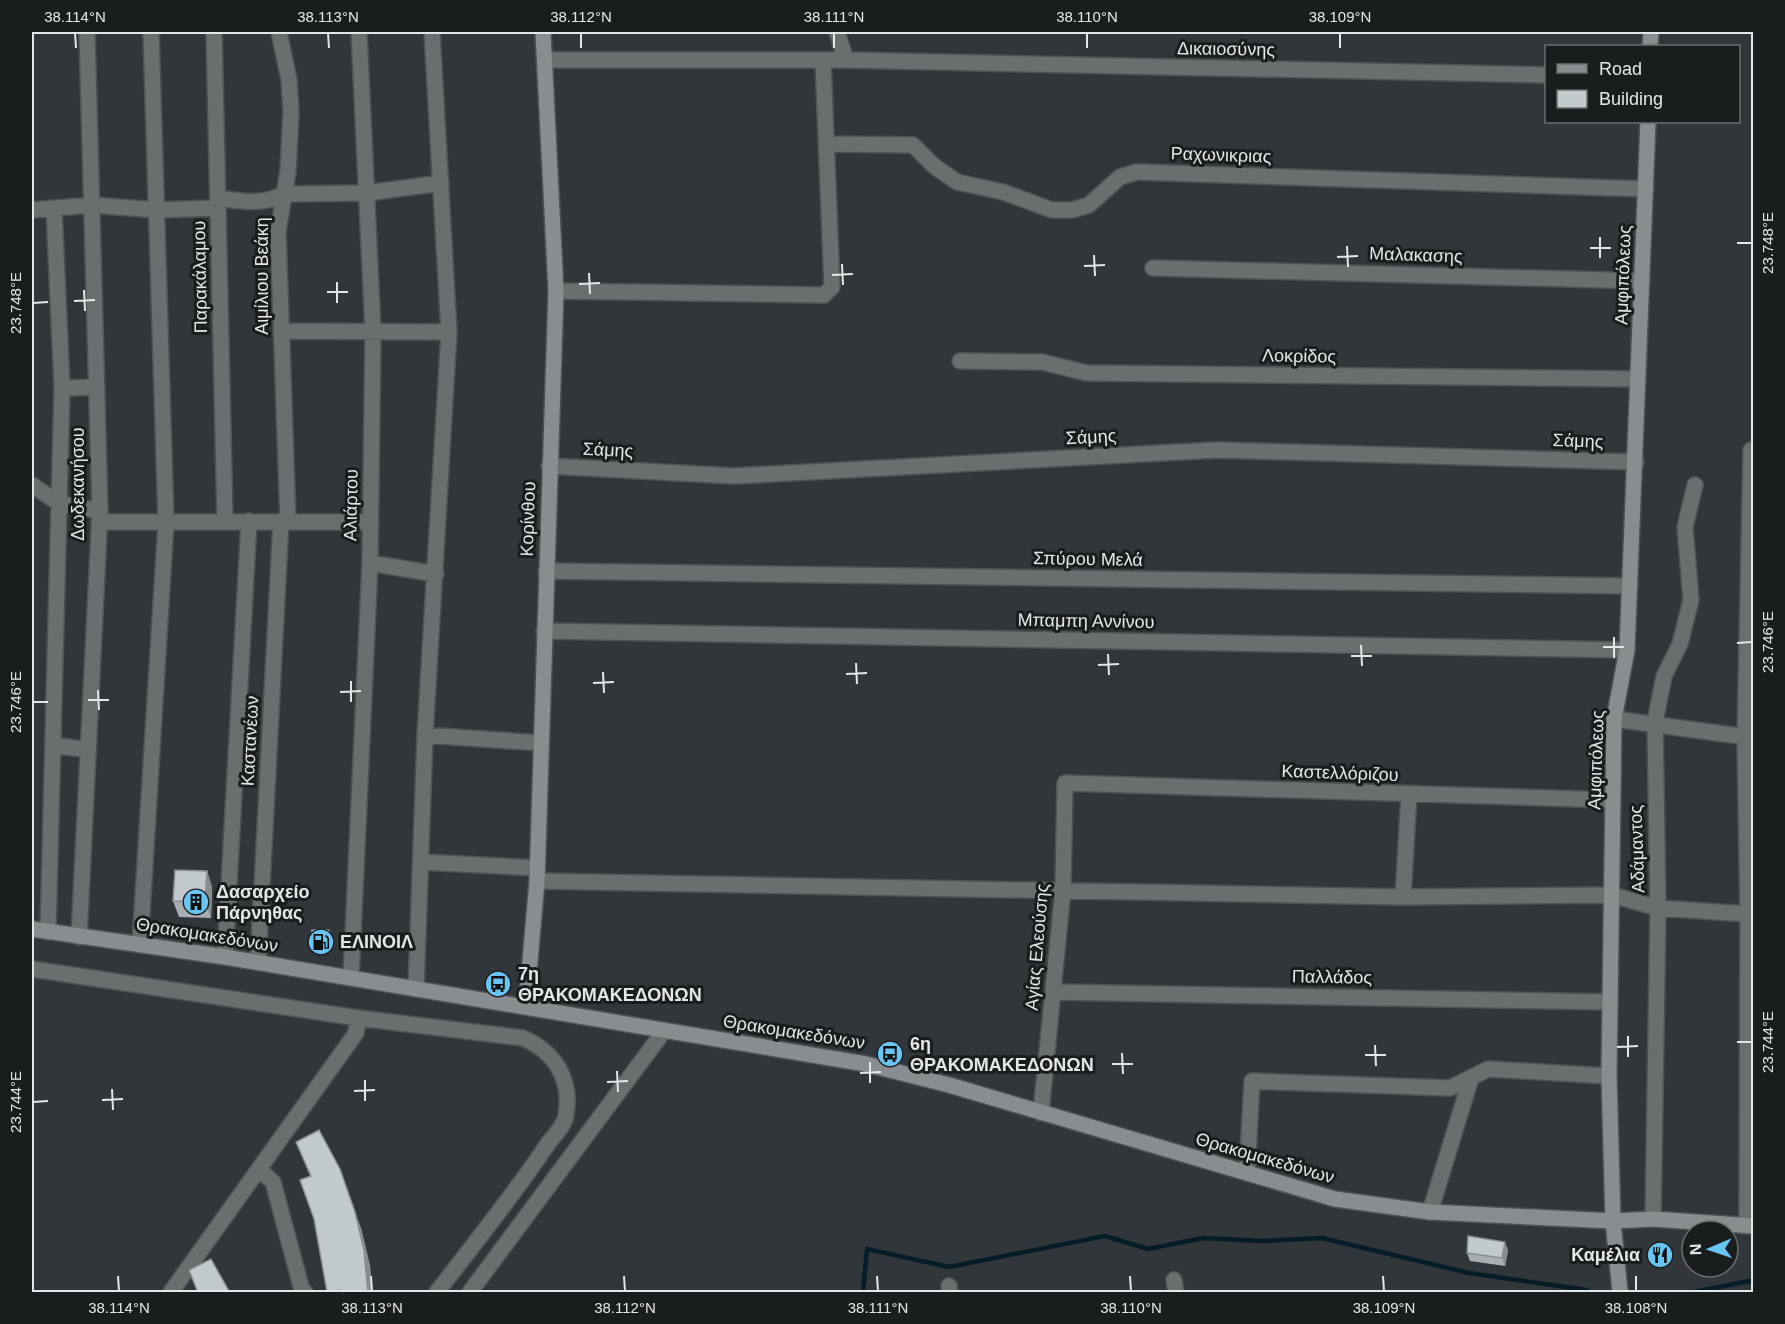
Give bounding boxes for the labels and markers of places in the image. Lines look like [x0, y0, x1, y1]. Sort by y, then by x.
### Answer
place label: Δασαρχείο Πάρνηθας [216, 882, 309, 923]
building icon: Δασαρχείο Πάρνηθας [181, 887, 211, 917]
fuel station icon: ΕΛΙΝΟΙΛ [306, 927, 336, 957]
place label: ΕΛΙΝΟΙΛ [340, 932, 413, 952]
place label: 7η ΘΡΑΚΟΜΑΚΕΔΟΝΩΝ [518, 964, 702, 1005]
bus stop icon: 7η ΘΡΑΚΟΜΑΚΕΔΟΝΩΝ [483, 969, 513, 999]
place label: 6η ΘΡΑΚΟΜΑΚΕΔΟΝΩΝ [910, 1034, 1094, 1075]
bus stop icon: 6η ΘΡΑΚΟΜΑΚΕΔΟΝΩΝ [875, 1039, 905, 1069]
restaurant icon: Καμέλια [1645, 1240, 1675, 1270]
place label: Καμέλια [1571, 1245, 1640, 1265]

